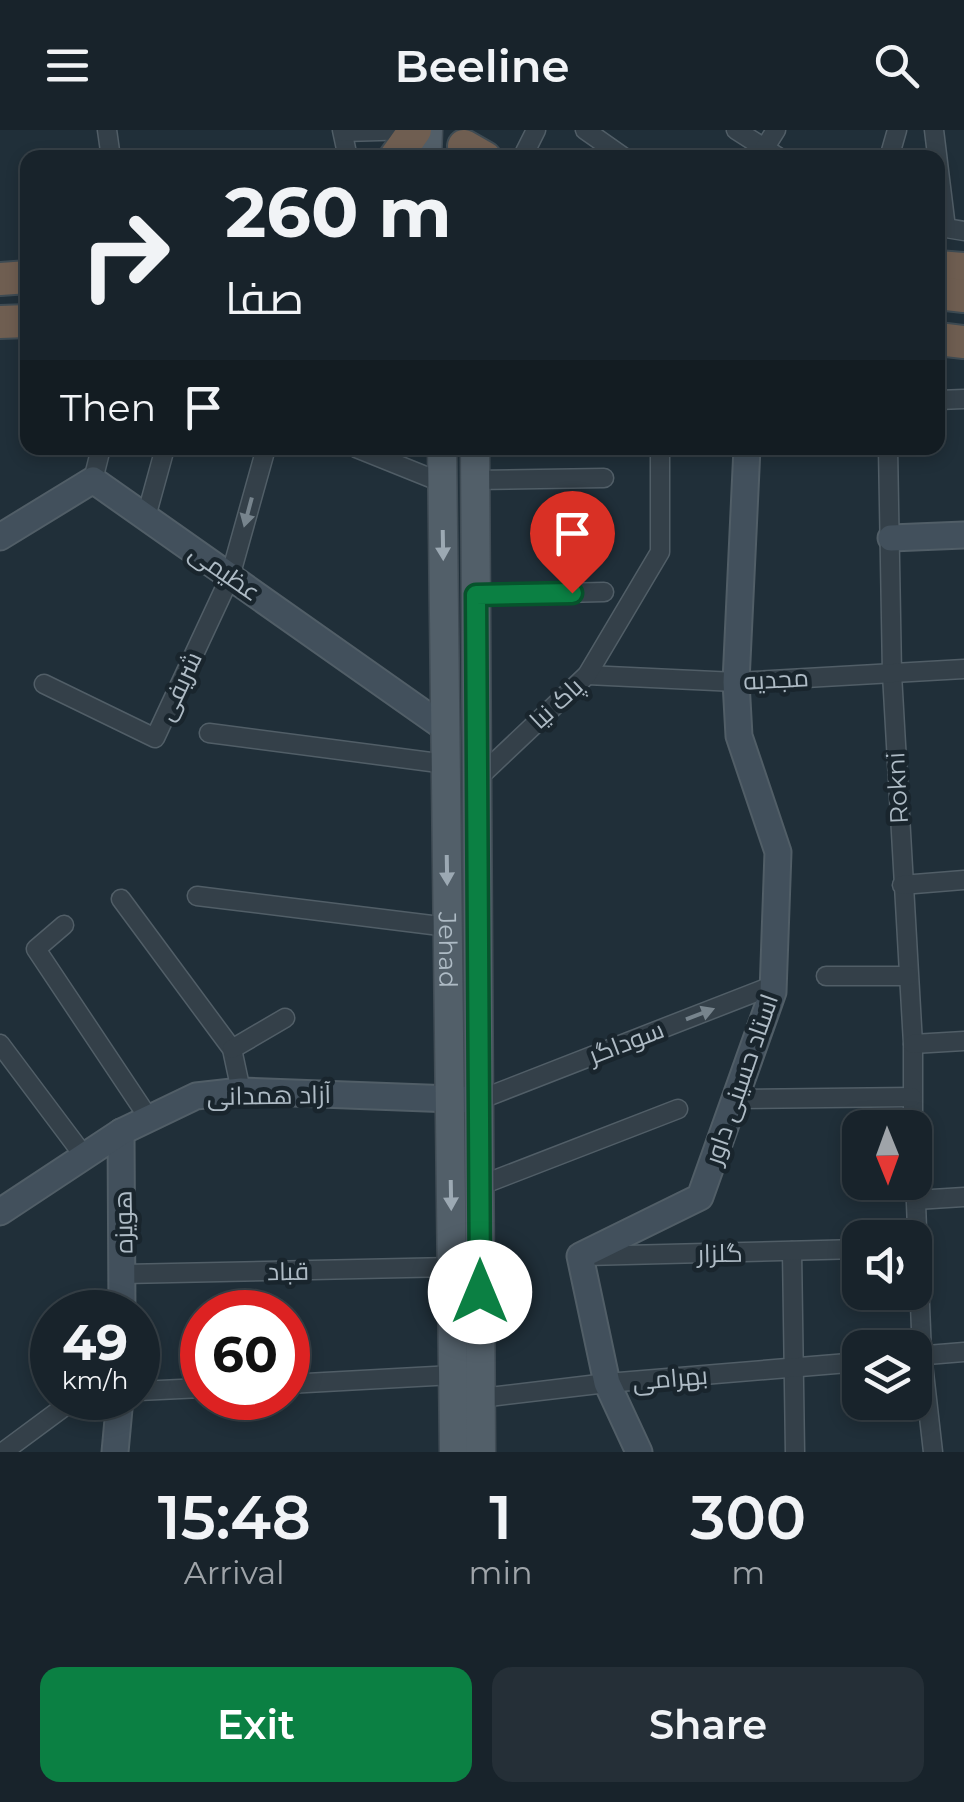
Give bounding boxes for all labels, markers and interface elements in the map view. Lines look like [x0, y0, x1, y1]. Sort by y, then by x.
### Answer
icon: menu [40, 38, 95, 93]
text: Beeline [394, 38, 570, 93]
icon: search [869, 38, 924, 93]
text: 260 m [225, 169, 452, 255]
icon: right [60, 190, 190, 320]
text: صفا [225, 270, 304, 325]
icon: arrive [176, 380, 231, 435]
text: Then [60, 384, 156, 431]
pin [530, 491, 615, 594]
one-way arrow [240, 497, 255, 528]
icon: arrive [545, 506, 600, 561]
one-way arrow [436, 529, 452, 561]
street label: عظیمی [184, 537, 266, 607]
street label: شریفی [150, 647, 208, 725]
street label: مجدیه [742, 662, 810, 696]
street label: پاک نیا [523, 671, 590, 736]
street label: Rokni [880, 751, 914, 825]
one-way arrow [439, 854, 455, 886]
street label: Jehad [433, 911, 463, 988]
street label: استاد حسینی داور [697, 990, 784, 1170]
one-way arrow [685, 1005, 715, 1021]
street label: سوداگر [582, 1014, 668, 1071]
street label: آزاد همدانی [207, 1079, 332, 1111]
north arrow [842, 1110, 932, 1200]
map controls [842, 1110, 932, 1420]
one-way arrow [443, 1179, 459, 1211]
street label: هویزه [107, 1190, 139, 1254]
button: sound [842, 1220, 932, 1310]
street label: گلزار [695, 1238, 743, 1268]
position arrow [428, 1240, 532, 1344]
street label: قباد [267, 1256, 309, 1286]
speed limit sign: 60 [180, 1290, 310, 1420]
text: 49 [62, 1312, 128, 1373]
button: layers [842, 1330, 932, 1420]
street label: بهرامی [631, 1360, 709, 1396]
text: km/h [62, 1365, 128, 1395]
text: 15:48 [158, 1481, 311, 1554]
text: 1 [489, 1481, 512, 1554]
text: 300 [691, 1481, 806, 1554]
text: Arrival [184, 1553, 285, 1592]
text: min [469, 1553, 533, 1592]
text: m [731, 1553, 765, 1592]
button: Exit [40, 1667, 472, 1782]
button: Share [492, 1667, 924, 1782]

